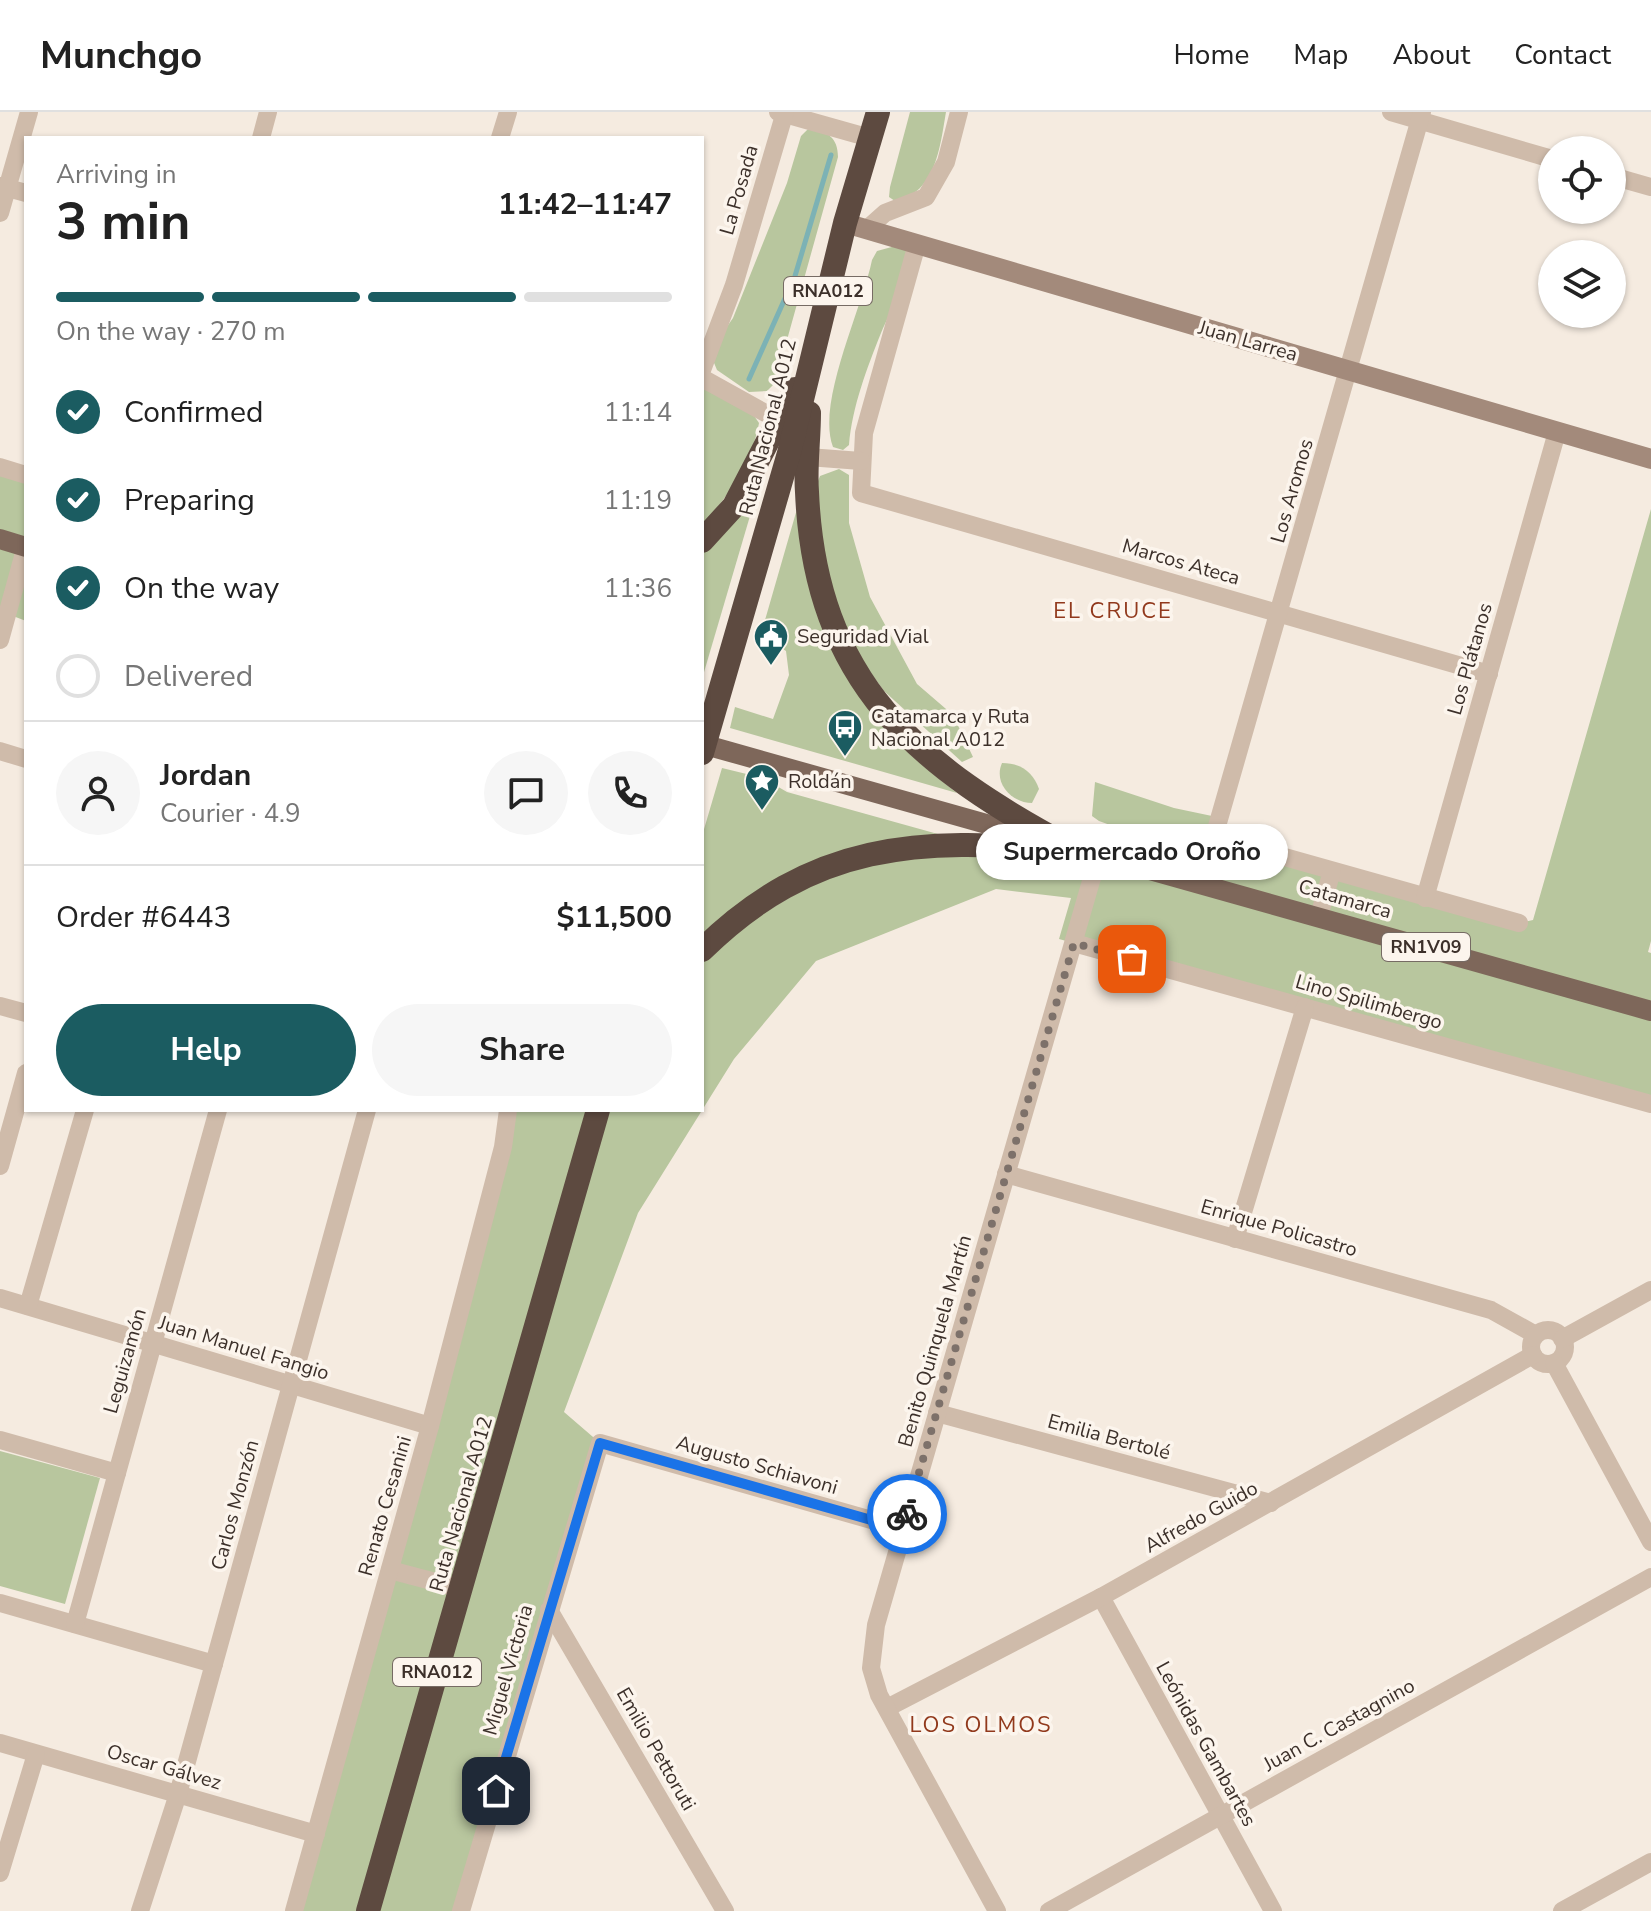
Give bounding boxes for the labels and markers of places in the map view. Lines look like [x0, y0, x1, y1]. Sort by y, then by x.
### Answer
public building icon: Seguridad Vial [752, 617, 790, 667]
place label: Seguridad Vial [797, 623, 929, 650]
place label: Catamarca y Ruta Nacional A012 [871, 703, 1030, 753]
bus stop icon: Catamarca y Ruta Nacional A012 [826, 708, 864, 758]
place icon: Roldán [743, 762, 781, 812]
place label: Roldán [788, 768, 852, 795]
callout: Supermercado Oroño [976, 823, 1288, 879]
pin [1098, 925, 1166, 993]
pin [462, 1757, 530, 1825]

